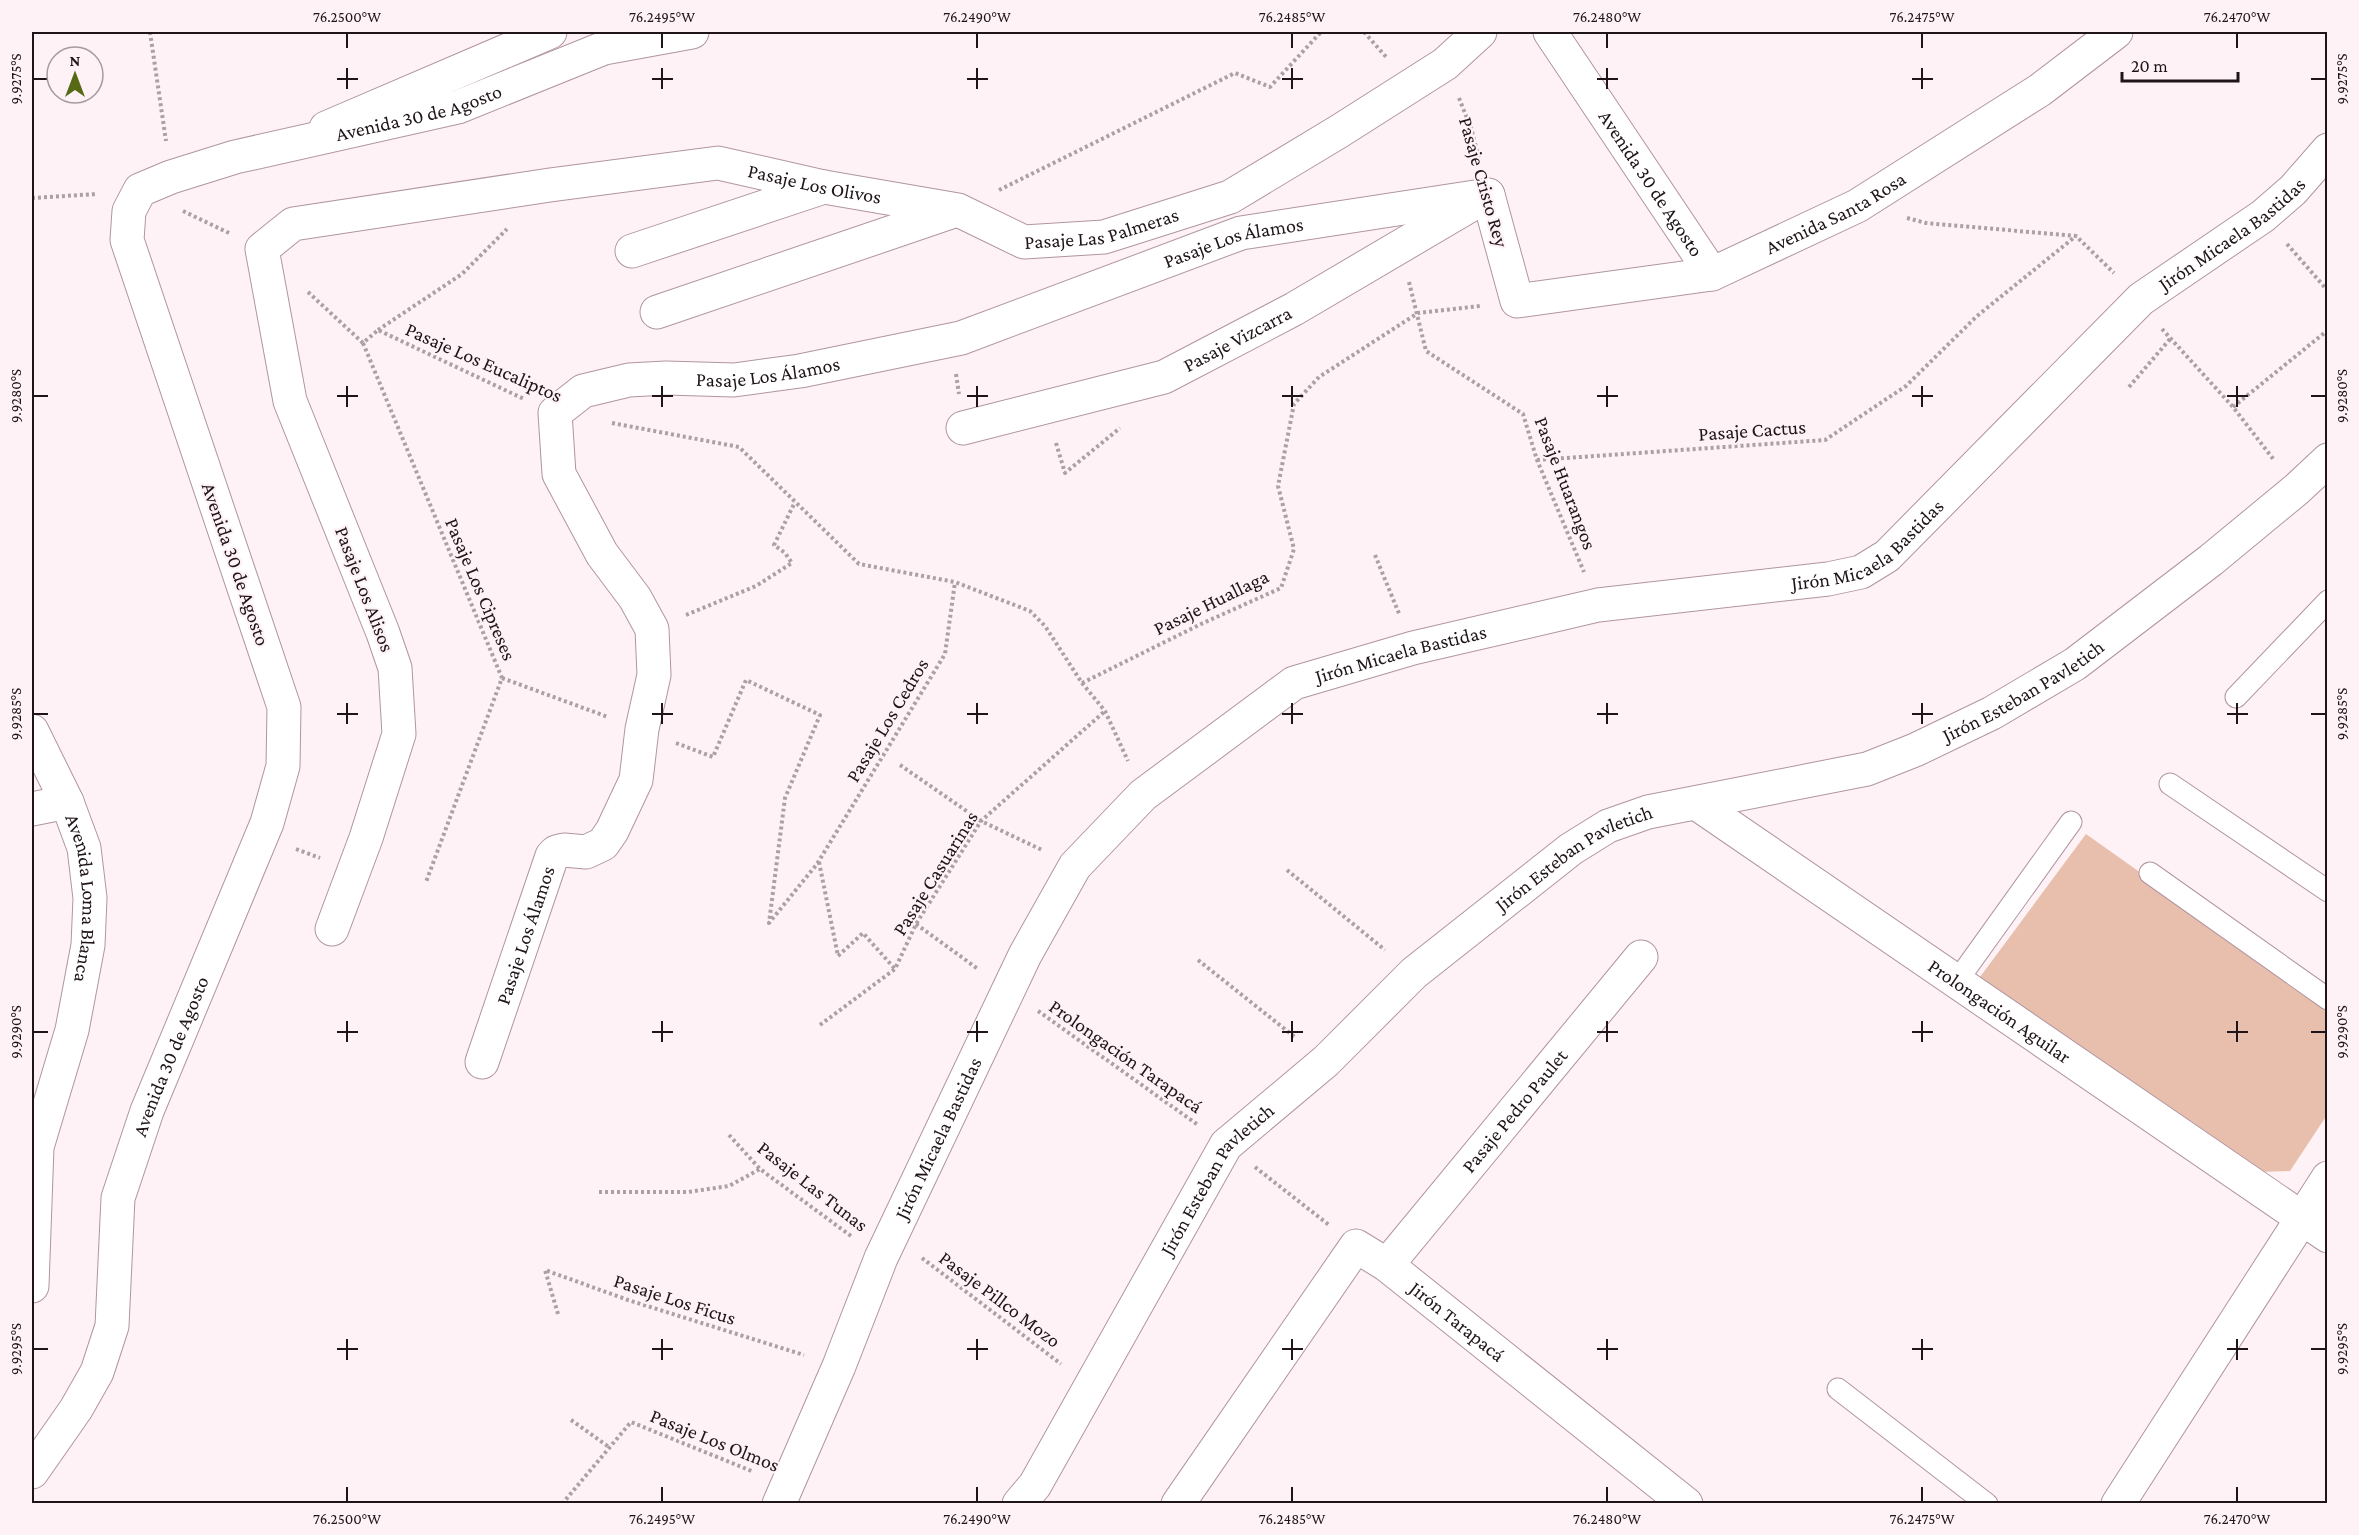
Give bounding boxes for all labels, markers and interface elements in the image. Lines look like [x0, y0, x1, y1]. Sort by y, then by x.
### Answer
text: 76.2500°W [313, 9, 381, 25]
text: 76.2495°W [629, 9, 695, 25]
text: 76.2490°W [943, 9, 1011, 25]
text: 76.2485°W [1259, 9, 1325, 25]
text: 76.2480°W [1573, 9, 1641, 25]
text: 76.2475°W [1889, 9, 1955, 25]
text: 76.2470°W [2204, 9, 2270, 25]
north arrow [45, 45, 105, 105]
scale bar [2122, 45, 2238, 83]
text: N [70, 52, 81, 69]
text: 9.9275°S [8, 53, 24, 105]
text: 9.9275°S [2334, 53, 2350, 105]
text: 20 m [2131, 56, 2168, 76]
street label: Avenida 30 de Agosto [334, 80, 505, 145]
street label: Avenida 30 de Agosto [1595, 106, 1708, 260]
street label: Pasaje Cristo Rey [1454, 114, 1513, 251]
street label: Pasaje Los Olivos [746, 159, 883, 208]
street label: Avenida Santa Rosa [1762, 167, 1910, 258]
street label: Jirón Micaela Bastidas [2153, 173, 2310, 297]
street label: Pasaje Las Palmeras [1024, 203, 1181, 253]
street label: Pasaje Los Álamos [1160, 213, 1305, 272]
street label: Pasaje Vizcarra [1179, 301, 1295, 376]
street label: Pasaje Los Eucaliptos [402, 318, 566, 407]
street label: Pasaje Los Álamos [696, 352, 842, 392]
text: 9.9280°S [8, 369, 24, 423]
text: 9.9280°S [2334, 369, 2350, 423]
street label: Pasaje Huarangos [1530, 413, 1602, 553]
street label: Pasaje Cactus [1697, 415, 1807, 446]
street label: Avenida 30 de Agosto [197, 480, 274, 649]
street label: Jirón Micaela Bastidas [1788, 495, 1948, 595]
street label: Pasaje Los Cipreses [440, 515, 521, 664]
street label: Pasaje Los Alisos [330, 523, 399, 655]
street label: Pasaje Huallaga [1150, 565, 1272, 640]
street label: Jirón Micaela Bastidas [1311, 620, 1489, 689]
street label: Jirón Esteban Pavletich [1937, 635, 2108, 748]
street label: Pasaje Los Cedros [841, 654, 934, 786]
text: 9.9285°S [8, 688, 24, 740]
text: 9.9285°S [2334, 688, 2350, 740]
street label: Jirón Esteban Pavletich [1489, 800, 1655, 918]
street label: Pasaje Casuarinas [888, 807, 983, 940]
street label: Avenida Loma Blanca [61, 811, 101, 984]
street label: Pasaje Los Álamos [491, 863, 559, 1007]
street label: Prolongación Aguilar [1924, 954, 2075, 1068]
street label: Avenida 30 de Agosto [128, 973, 213, 1139]
street label: Prolongación Tarapacá [1045, 995, 1207, 1118]
text: 9.9290°S [8, 1005, 24, 1059]
text: 9.9290°S [2334, 1005, 2350, 1059]
street label: Pasaje Pedro Paulet [1457, 1044, 1572, 1177]
street label: Jirón Micaela Bastidas [889, 1054, 986, 1225]
street label: Jirón Esteban Pavletich [1154, 1099, 1278, 1261]
street label: Pasaje Las Tunas [753, 1136, 873, 1237]
street label: Pasaje Pillco Mozo [934, 1246, 1065, 1353]
street label: Pasaje Los Ficus [611, 1269, 739, 1330]
street label: Jirón Tarapacá [1403, 1276, 1509, 1366]
text: 9.9295°S [8, 1323, 24, 1375]
text: 9.9295°S [2334, 1323, 2350, 1375]
street label: Pasaje Los Olmos [647, 1404, 783, 1477]
text: 76.2500°W [313, 1511, 381, 1527]
text: 76.2495°W [629, 1511, 695, 1527]
text: 76.2490°W [943, 1511, 1011, 1527]
text: 76.2485°W [1259, 1511, 1325, 1527]
text: 76.2480°W [1573, 1511, 1641, 1527]
text: 76.2475°W [1889, 1511, 1955, 1527]
text: 76.2470°W [2204, 1511, 2270, 1527]

